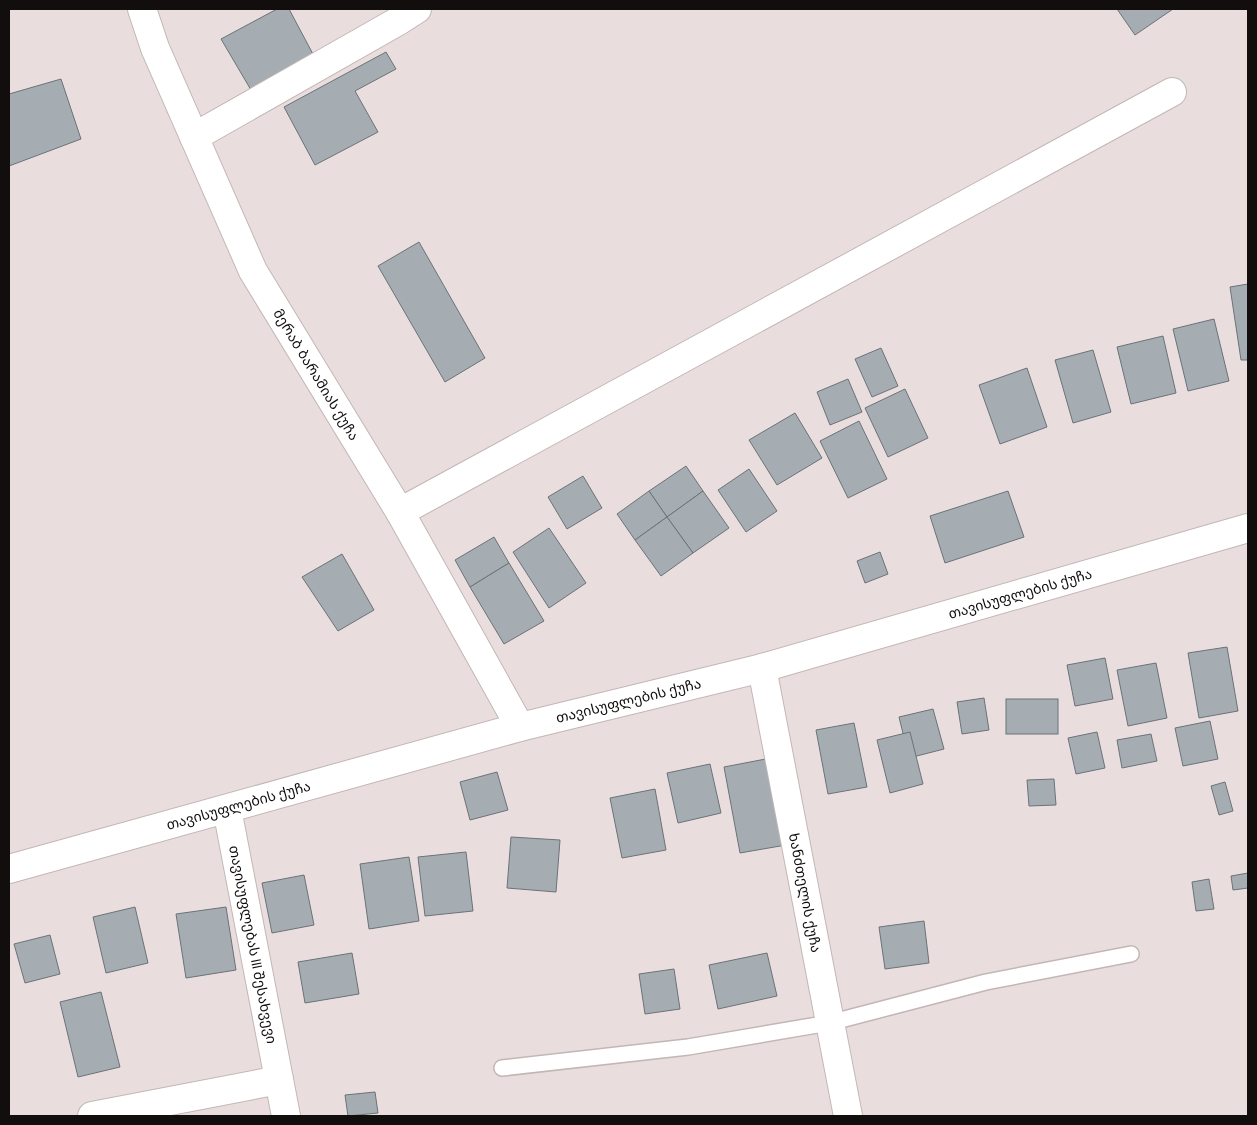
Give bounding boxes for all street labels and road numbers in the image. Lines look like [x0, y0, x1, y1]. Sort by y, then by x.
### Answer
street label: მერაბ ბარამიას ქუჩა [269, 306, 363, 444]
street label: თავისუფლების ქუჩა [946, 564, 1094, 623]
street label: თავისუფლების ქუჩა [554, 674, 703, 727]
street label: თავისუფლების ქუჩა [164, 777, 312, 834]
street label: ხანძთელის ქუჩა [785, 832, 825, 954]
street label: თავისუფლებას III შესახვევი [225, 844, 281, 1045]

